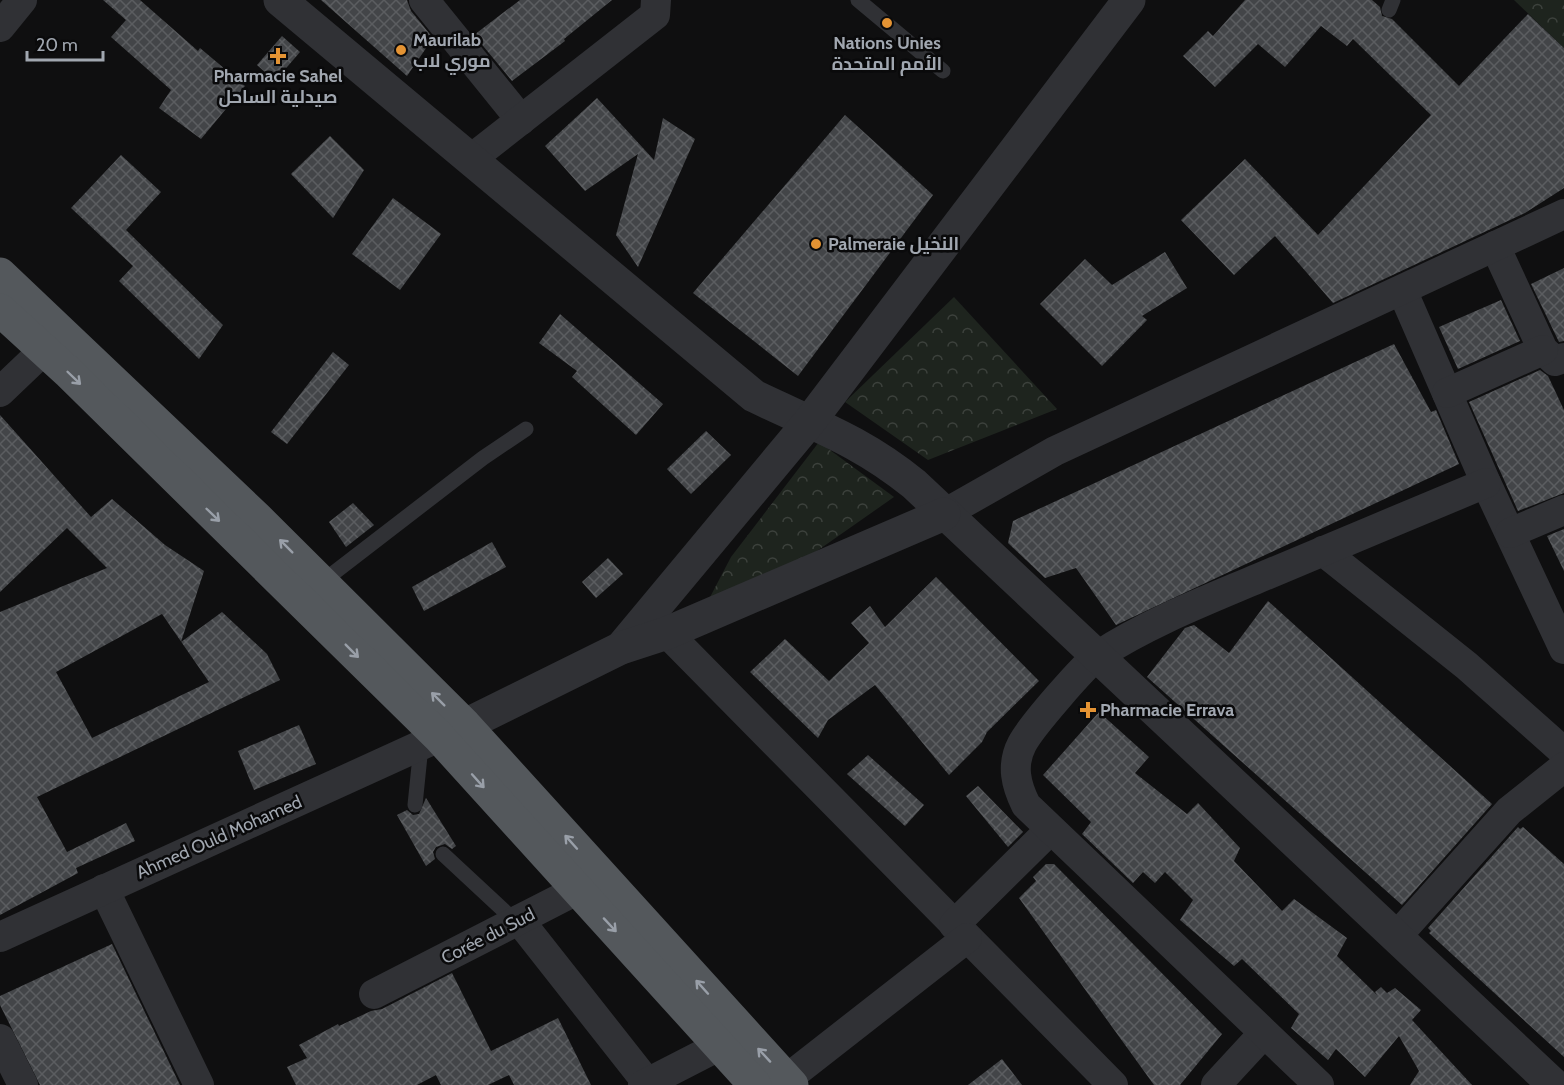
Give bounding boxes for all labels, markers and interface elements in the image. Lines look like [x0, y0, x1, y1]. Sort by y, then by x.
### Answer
marker: Nations Unies الأمم المتحدة [880, 16, 894, 30]
scale bar [27, 24, 104, 62]
place label: Maurilab موري لاب [413, 29, 491, 75]
place label: Nations Unies الأمم المتحدة [832, 32, 942, 76]
text: 20 m [36, 34, 78, 56]
marker: Maurilab موري لاب [394, 43, 408, 57]
marker: Pharmacie Sahel صيدلية الساحل [271, 49, 285, 63]
place label: Pharmacie Sahel صيدلية الساحل [213, 65, 343, 108]
place label: Palmeraie النخيل [828, 233, 959, 255]
marker: Palmeraie النخيل [809, 237, 823, 251]
one-way arrow [66, 371, 81, 386]
one-way arrow [206, 507, 221, 522]
one-way arrow [278, 539, 293, 554]
one-way arrow [345, 644, 360, 659]
one-way arrow [431, 692, 446, 707]
place label: Pharmacie Errava [1100, 699, 1234, 721]
marker: Pharmacie Errava [1081, 703, 1095, 717]
one-way arrow [471, 773, 485, 788]
street label: Ahmed Ould Mohamed [133, 791, 305, 883]
one-way arrow [563, 835, 578, 850]
street label: Corée du Sud [438, 903, 538, 969]
one-way arrow [602, 917, 616, 932]
one-way arrow [695, 979, 709, 994]
one-way arrow [757, 1047, 771, 1062]

